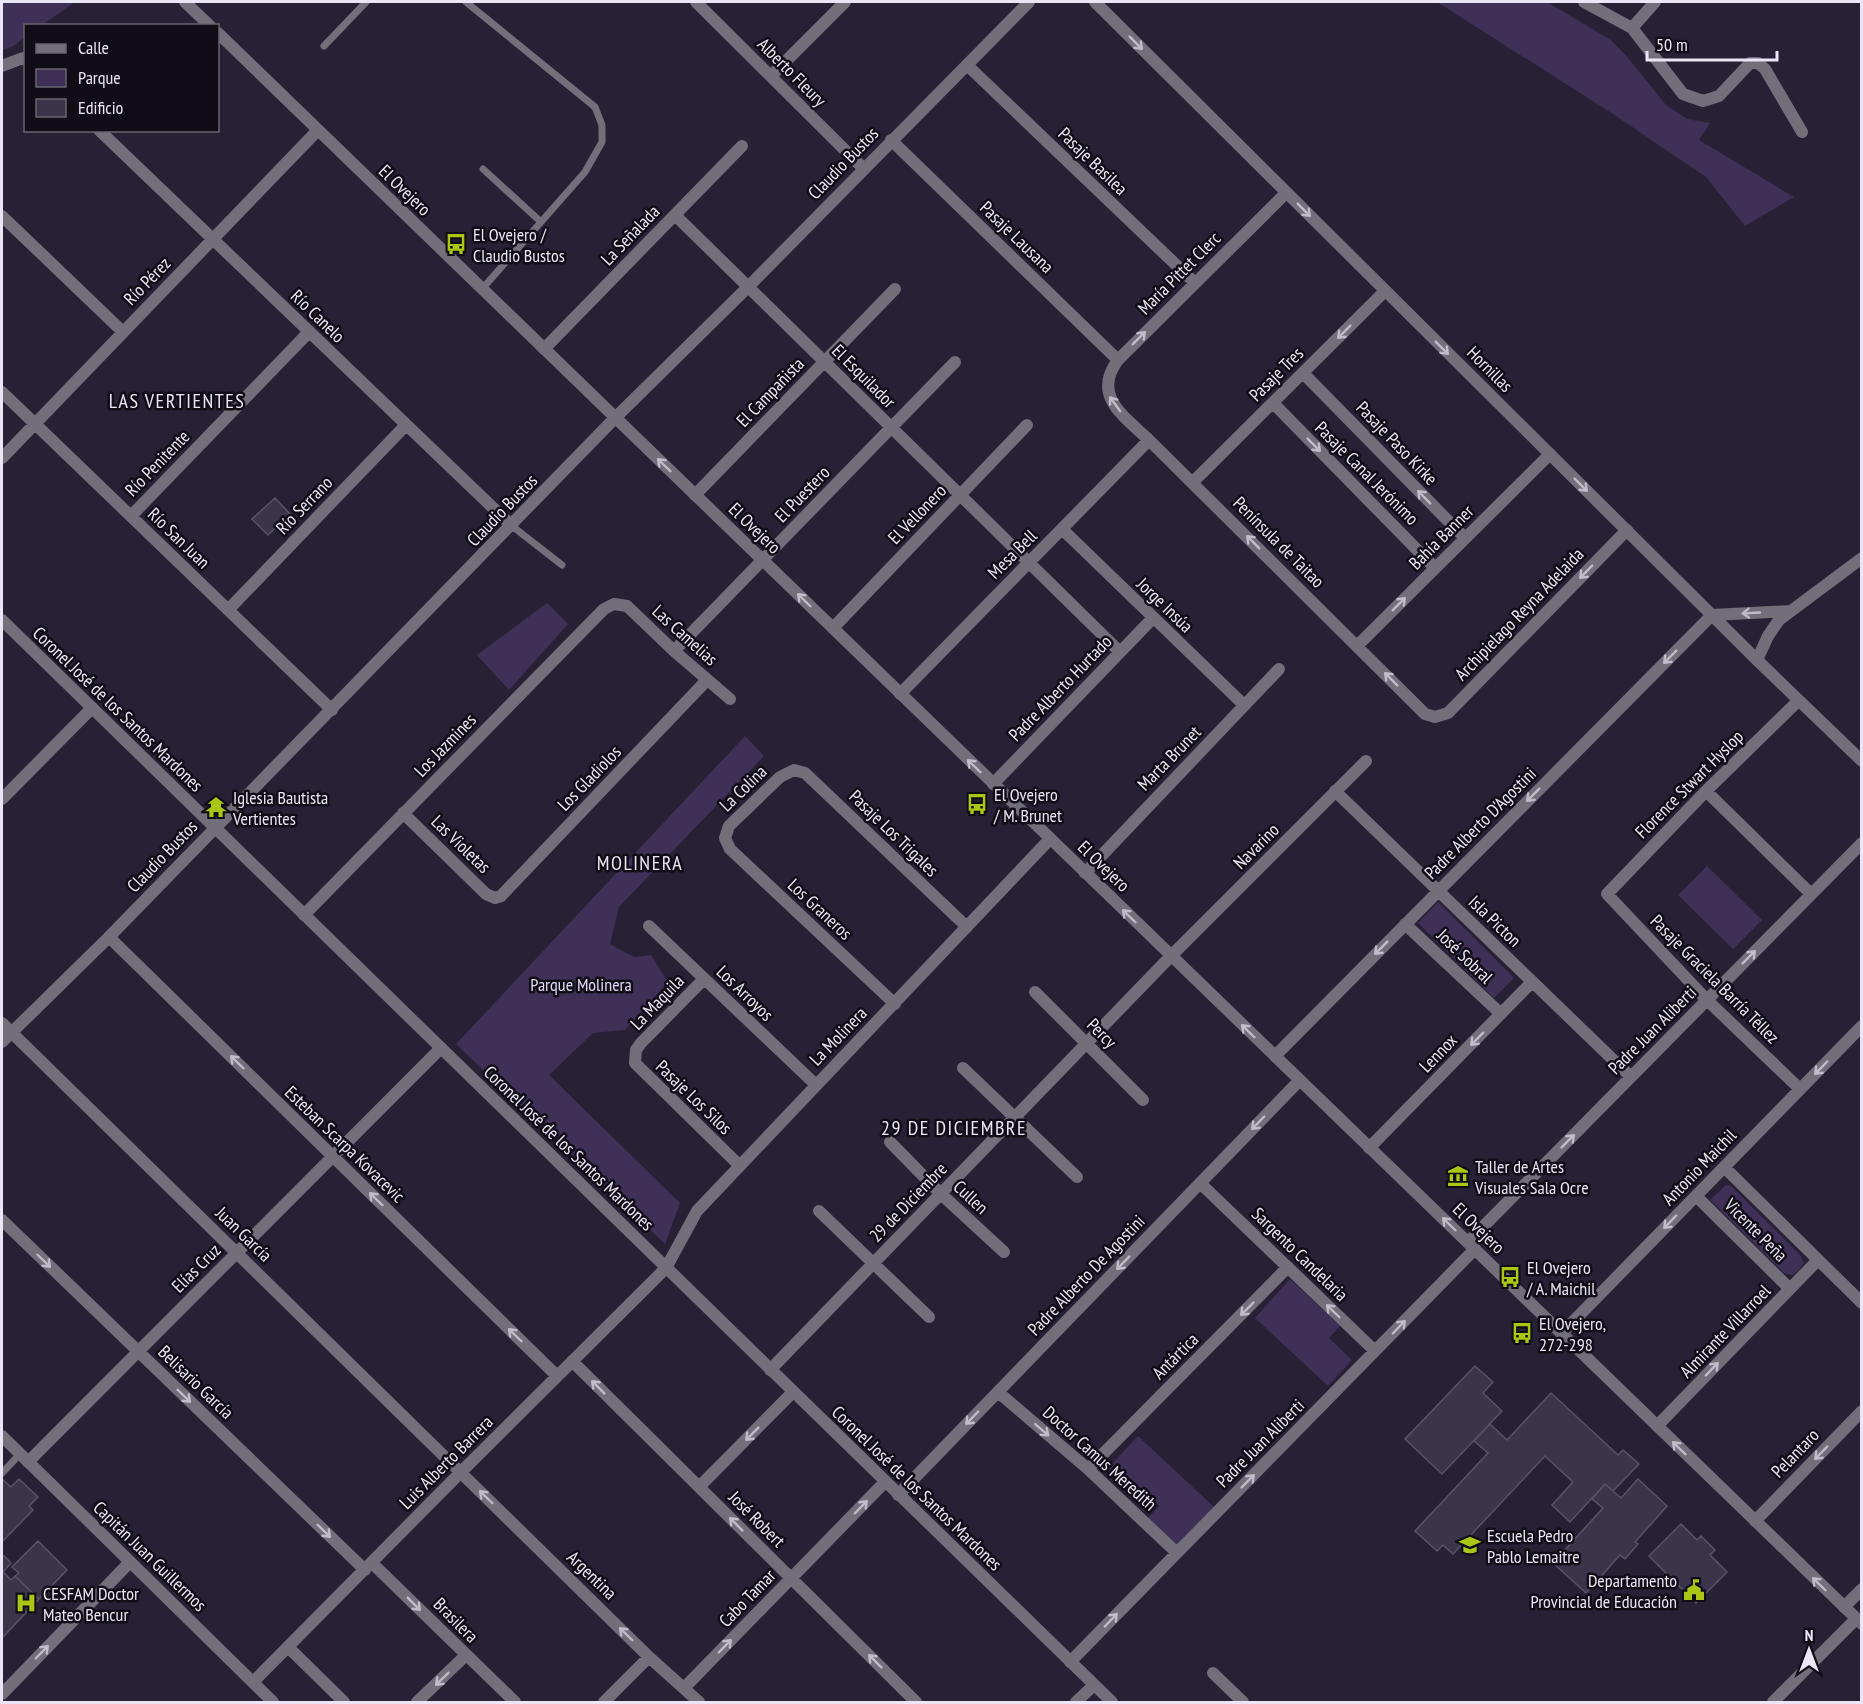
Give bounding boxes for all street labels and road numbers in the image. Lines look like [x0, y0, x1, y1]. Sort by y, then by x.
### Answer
street label: Alberto Fleury [753, 33, 832, 112]
street label: Claudio Bustos [803, 122, 883, 204]
street label: Pasaje Basilea [1053, 122, 1133, 200]
street label: El Ovejero [374, 160, 436, 221]
street label: Pasaje Lausana [975, 196, 1059, 278]
street label: La Señalada [596, 200, 664, 270]
street label: María Pittet Clerc [1133, 226, 1226, 319]
street label: Río Pérez [119, 252, 175, 310]
street label: Río Canelo [286, 285, 350, 348]
street label: El Esquilador [827, 339, 901, 413]
street label: Hornillas [1462, 341, 1518, 397]
street label: Pasaje Tres [1244, 342, 1308, 406]
street label: El Campañista [731, 352, 809, 432]
street label: Pasaje Paso Kirke [1351, 396, 1443, 490]
street label: Pasaje Canal Jerónimo [1310, 416, 1424, 530]
street label: Río Penitente [120, 425, 194, 501]
street label: El Puestero [770, 461, 835, 527]
street label: Claudio Bustos [462, 469, 542, 551]
street label: Río Serrano [271, 471, 337, 539]
street label: El Vellonero [883, 479, 951, 549]
street label: Península de Taitao [1228, 491, 1330, 593]
street label: El Ovejero [724, 498, 786, 559]
street label: Bahía Banner [1404, 500, 1478, 574]
street label: Río San Juan [143, 503, 215, 573]
street label: Mesa Bell [983, 524, 1042, 583]
street label: Archipielago Reyna Adelaida [1450, 543, 1588, 685]
street label: Jorge Insúa [1131, 572, 1198, 637]
street label: Las Camelias [648, 600, 722, 670]
street label: Coronel José de los Santos Mardones [28, 622, 208, 796]
street label: Padre Alberto Hurtado [1004, 630, 1117, 746]
street label: Los Jazmines [409, 708, 481, 782]
street label: Marta Brunet [1132, 721, 1206, 795]
street label: Florence Stwart Hyslop [1630, 725, 1748, 843]
street label: Los Gladiolos [552, 740, 626, 816]
street label: La Colina [715, 760, 771, 816]
street label: Padre Alberto D'Agostini [1419, 762, 1541, 884]
street label: Pasaje Los Trigales [845, 785, 943, 881]
street label: Las Violetas [426, 810, 496, 878]
street label: Claudio Bustos [122, 815, 202, 897]
street label: Navarino [1228, 818, 1284, 874]
street label: El Ovejero [1073, 836, 1135, 897]
street label: Los Graneros [783, 873, 857, 945]
street label: Isla Picton [1464, 890, 1526, 952]
street label: Pasaje Graciela Barría Téllez [1646, 910, 1784, 1048]
street label: José Sobral [1431, 923, 1498, 989]
street label: Los Arroyos [712, 960, 778, 1026]
street label: La Maquila [625, 970, 689, 1034]
street label: Padre Juan Aliberti [1603, 981, 1701, 1079]
street label: La Molinera [804, 1002, 872, 1070]
street label: Percy [1082, 1013, 1122, 1053]
street label: Lennox [1414, 1028, 1462, 1077]
street label: Pasaje Los Silos [651, 1055, 737, 1139]
street label: Coronel José de los Santos Mardones [479, 1061, 659, 1235]
street label: Esteban Scarpa Kovacevic [280, 1081, 410, 1208]
street label: Antonio Maichil [1657, 1123, 1742, 1210]
street label: 29 de Diciembre [864, 1157, 952, 1247]
street label: Cullen [949, 1175, 993, 1219]
street label: Vicente Peña [1719, 1193, 1792, 1266]
street label: El Ovejero [1448, 1198, 1510, 1259]
street label: Juan García [210, 1201, 277, 1266]
street label: Sargento Candelaria [1247, 1202, 1353, 1306]
street label: Padre Alberto De Agostini [1023, 1210, 1149, 1340]
street label: Elías Cruz [167, 1239, 225, 1297]
street label: Almirante Villarroel [1675, 1279, 1776, 1383]
street label: Antártica [1147, 1328, 1203, 1384]
street label: Belisario García [153, 1340, 239, 1424]
street label: Padre Juan Aliberti [1211, 1394, 1309, 1492]
street label: Coronel José de los Santos Mardones [827, 1401, 1007, 1575]
street label: Doctor Camus Meredith [1038, 1401, 1162, 1515]
street label: Luis Alberto Barrera [394, 1410, 498, 1514]
street label: Pelantaro [1766, 1424, 1824, 1482]
street label: José Robert [723, 1485, 790, 1552]
street label: Capitán Juan Guillermos [88, 1496, 212, 1616]
street label: Argentina [562, 1546, 622, 1604]
street label: Cabo Tamar [714, 1564, 780, 1632]
street label: Brasilera [429, 1593, 483, 1647]

